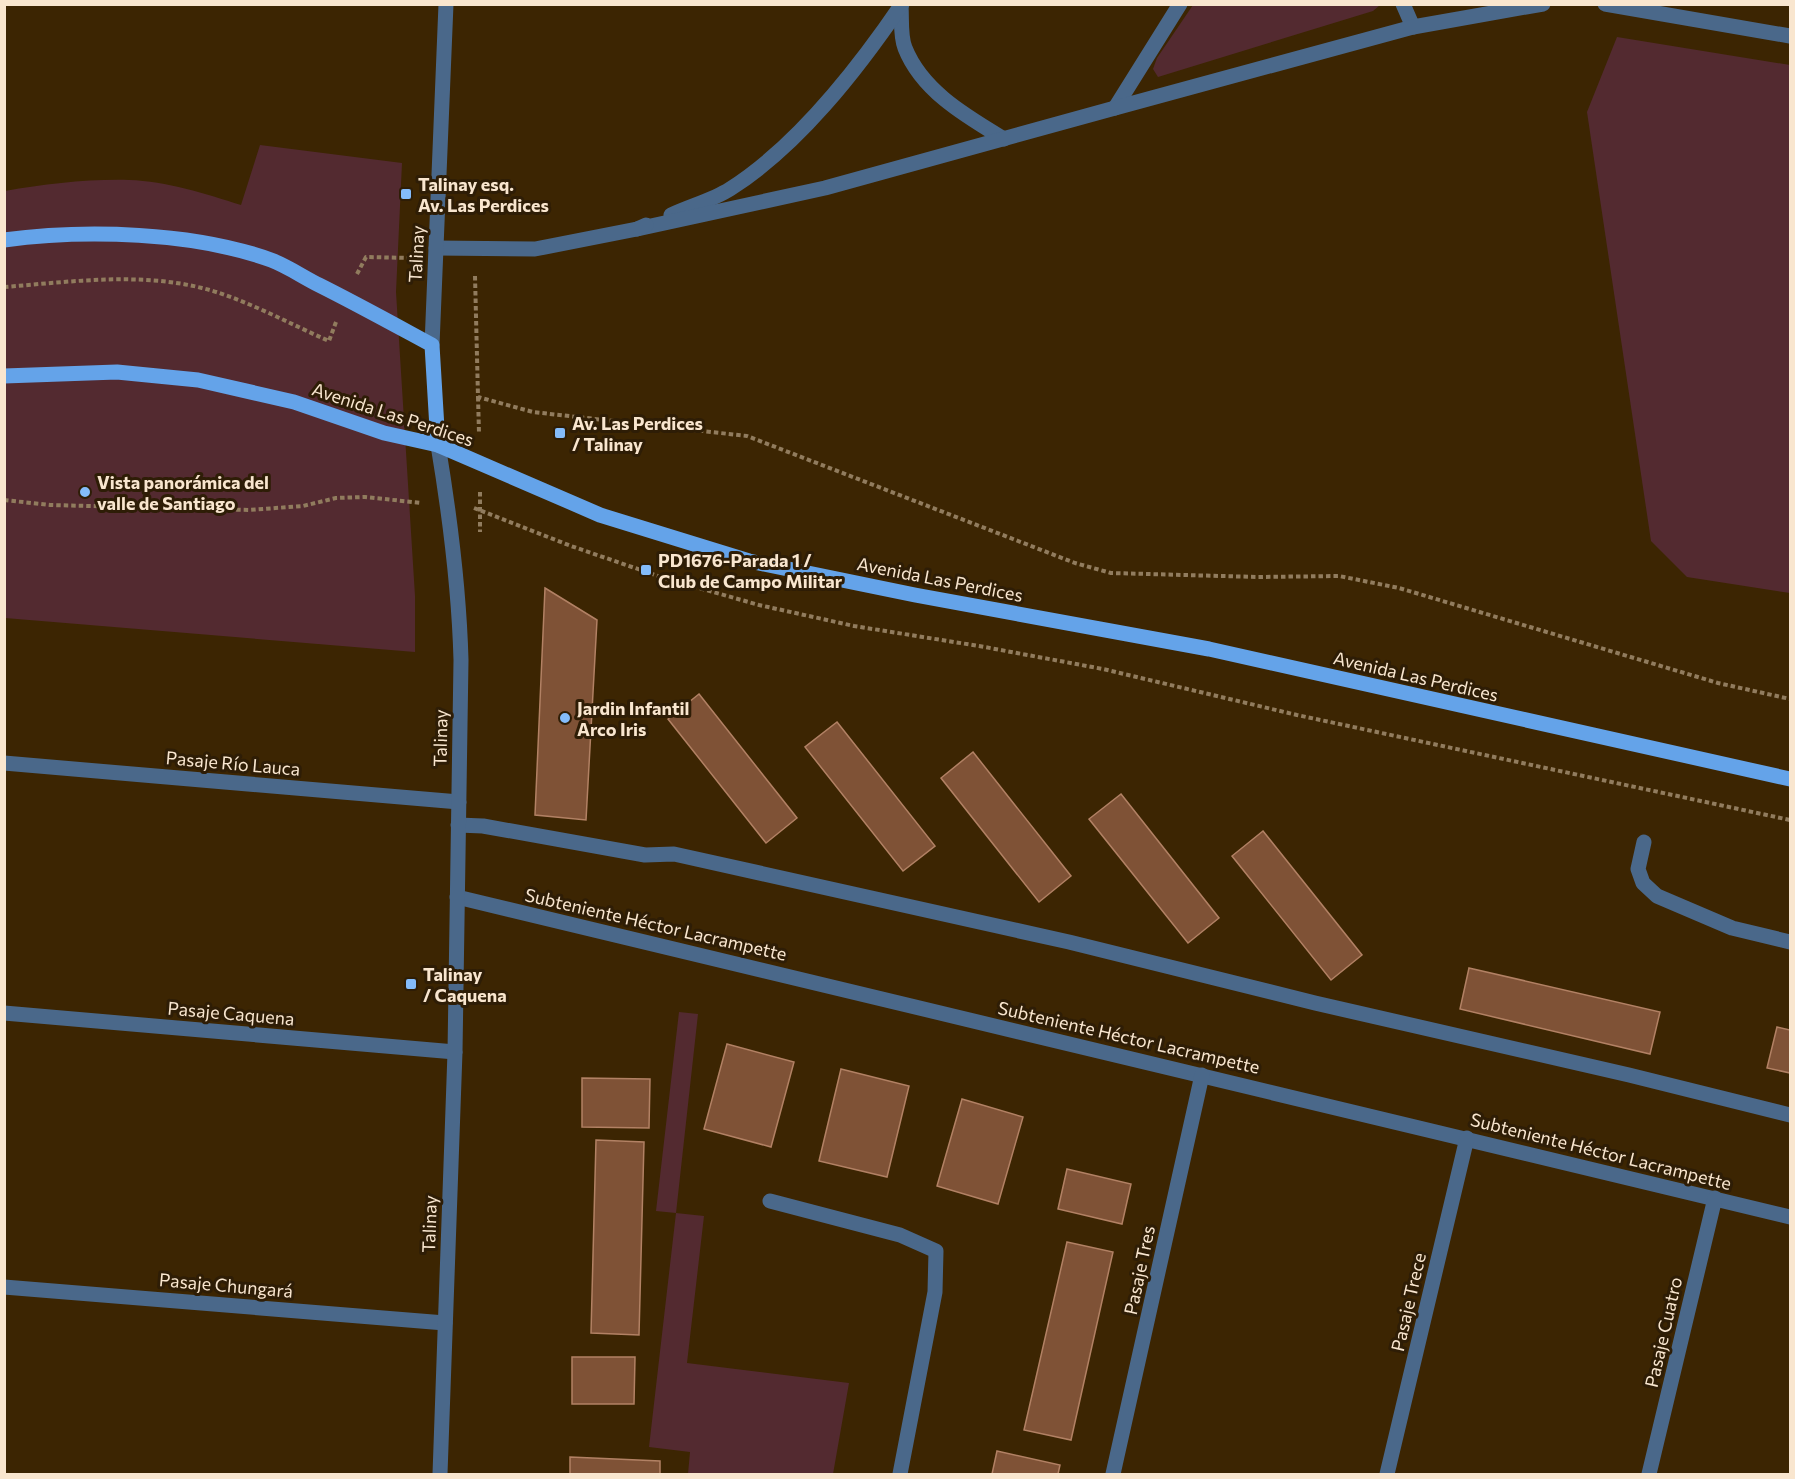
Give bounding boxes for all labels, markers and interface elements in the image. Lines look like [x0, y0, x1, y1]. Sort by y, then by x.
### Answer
place label: Talinay esq. Av. Las Perdices [418, 173, 549, 216]
marker: Talinay esq. Av. Las Perdices [399, 187, 413, 201]
street label: Talinay [404, 225, 428, 283]
street label: Avenida Las Perdices [309, 377, 477, 451]
place label: Av. Las Perdices / Talinay [572, 412, 703, 455]
marker: Av. Las Perdices / Talinay [553, 426, 567, 440]
place label: Vista panorámica del valle de Santiago [97, 471, 269, 514]
marker: Vista panorámica del valle de Santiago [78, 485, 92, 499]
place label: PD1676-Parada 1 / Club de Campo Militar [658, 549, 843, 592]
street label: Avenida Las Perdices [855, 552, 1025, 606]
marker: PD1676-Parada 1 / Club de Campo Militar [639, 563, 653, 577]
street label: Avenida Las Perdices [1331, 646, 1501, 706]
place label: Jardin Infantil Arco Iris [577, 697, 690, 740]
street label: Talinay [429, 709, 451, 767]
marker: Jardin Infantil Arco Iris [558, 711, 572, 725]
street label: Pasaje Río Lauca [165, 746, 301, 780]
street label: Subteniente Héctor Lacrampette [523, 883, 789, 965]
place label: Talinay / Caquena [423, 963, 507, 1006]
marker: Talinay / Caquena [404, 977, 418, 991]
street label: Pasaje Caquena [167, 996, 295, 1030]
street label: Subteniente Héctor Lacrampette [996, 996, 1262, 1078]
street label: Subteniente Héctor Lacrampette [1468, 1108, 1734, 1194]
street label: Talinay [417, 1195, 441, 1253]
street label: Pasaje Tres [1119, 1223, 1159, 1317]
street label: Pasaje Trece [1386, 1250, 1430, 1354]
street label: Pasaje Chungará [158, 1268, 294, 1302]
street label: Pasaje Cuatro [1640, 1275, 1686, 1389]

